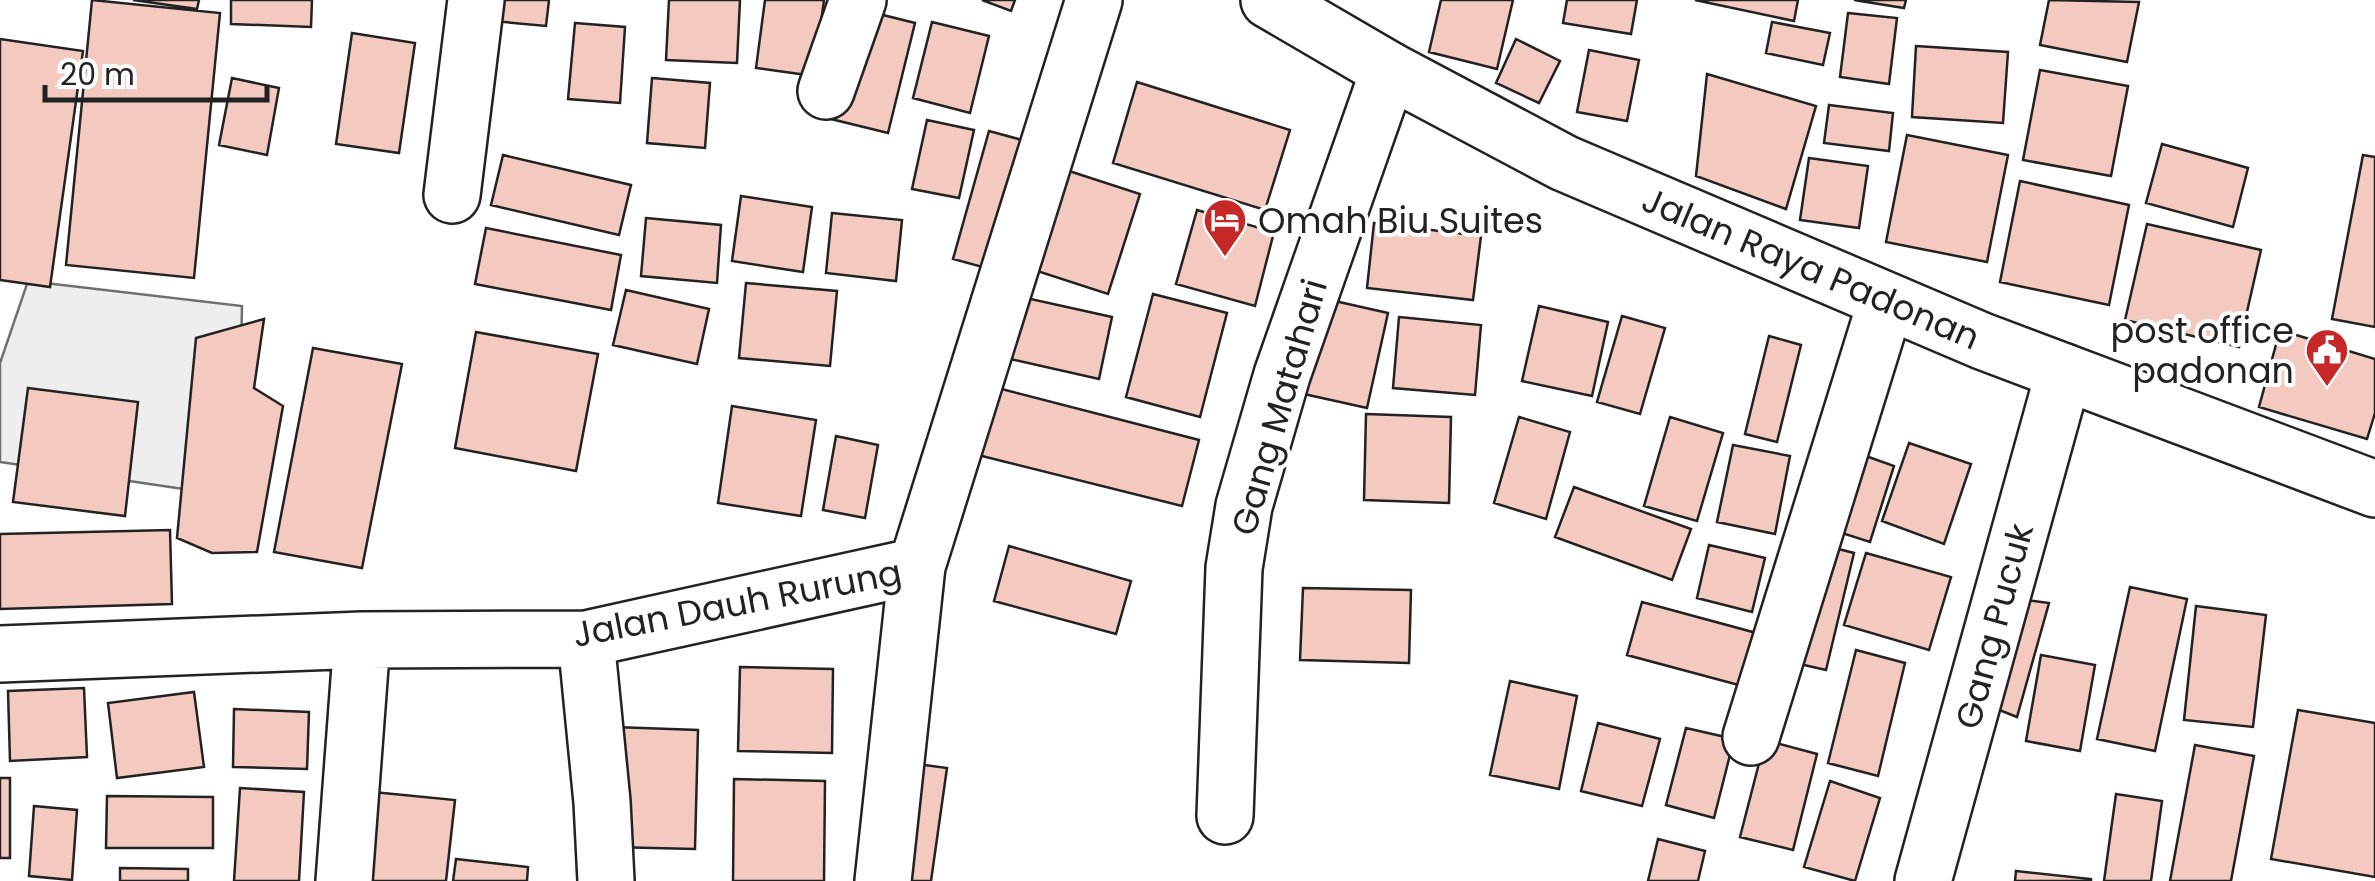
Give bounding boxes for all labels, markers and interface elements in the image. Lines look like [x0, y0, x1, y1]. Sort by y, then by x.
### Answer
scale bar [45, 40, 268, 102]
text: 20 m [60, 53, 135, 96]
street label: Jalan Raya Padonan [1635, 175, 1987, 361]
place label: Omah Biu Suites [1258, 196, 1543, 245]
hotel icon: Omah Biu Suites [1202, 197, 1248, 258]
street label: Gang Matahari [1219, 273, 1339, 541]
place label: post office padonan [2111, 306, 2294, 395]
public building icon: post office padonan [2304, 327, 2350, 388]
street label: Gang Pucuk [1943, 518, 2045, 734]
street label: Jalan Dauh Rurung [568, 547, 906, 659]

